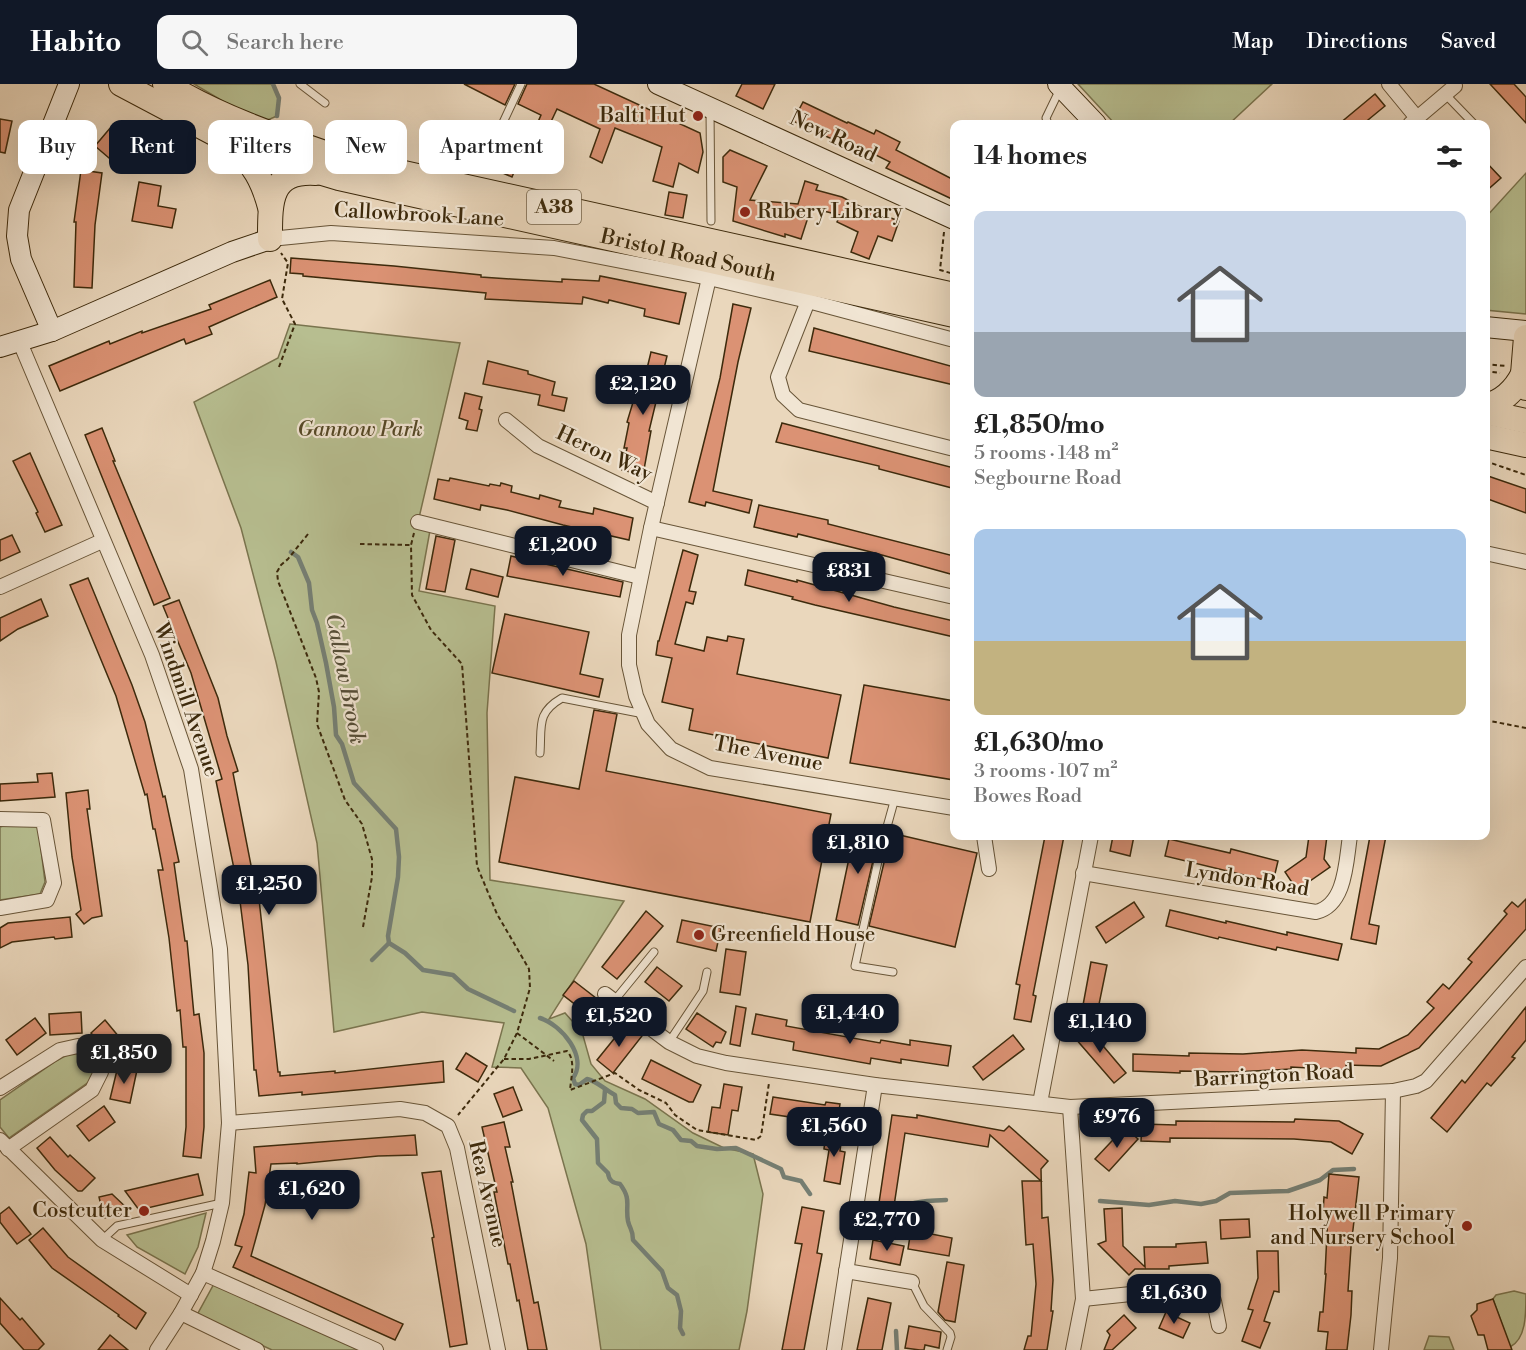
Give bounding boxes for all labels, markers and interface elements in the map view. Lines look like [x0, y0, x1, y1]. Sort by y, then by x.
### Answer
search box [157, 15, 577, 69]
text: Habito [30, 25, 121, 60]
icon: search [178, 26, 211, 59]
text: Search here [226, 29, 344, 56]
text: Map [1232, 29, 1274, 55]
text: Directions [1307, 29, 1408, 55]
text: Saved [1441, 29, 1496, 55]
place label: Balti Hut [598, 103, 687, 129]
street label: New Road [785, 105, 881, 169]
marker: Balti Hut [691, 109, 705, 123]
chip: Buy [18, 120, 97, 174]
chip: Rent [109, 120, 196, 174]
chip: Filters [208, 120, 313, 174]
chip: New [325, 120, 407, 174]
chip: Apartment [419, 120, 564, 174]
text: 14 homes [974, 140, 1087, 172]
icon: filters [1433, 140, 1466, 173]
road number: A38 [527, 190, 581, 224]
street label: Callowbrook Lane [333, 198, 505, 232]
place label: Rubery Library [757, 199, 904, 225]
marker: Rubery Library [738, 205, 752, 219]
street label: Bristol Road South [597, 223, 779, 288]
icon: home [1166, 250, 1274, 358]
pin: £2,120 [594, 365, 692, 416]
text: £2,120 [609, 372, 677, 397]
text: £1,850/mo [974, 409, 1105, 441]
park label: Gannow Park [297, 417, 423, 443]
street label: Heron Way [552, 420, 657, 488]
text: 5 rooms · 148 m² [974, 441, 1118, 466]
text: Segbourne Road [974, 466, 1121, 491]
pin: £1,200 [514, 526, 612, 577]
text: £1,200 [529, 533, 597, 558]
pin: £831 [813, 552, 885, 603]
text: £831 [826, 559, 872, 584]
icon: home [1166, 568, 1274, 676]
water label: Callow Brook [319, 611, 371, 747]
street label: Windmill Avenue [147, 619, 224, 780]
text: £1,630/mo [974, 727, 1104, 759]
street label: The Avenue [711, 731, 825, 777]
text: 3 rooms · 107 m² [974, 759, 1118, 784]
text: Bowes Road [974, 784, 1082, 809]
pin: £1,810 [809, 824, 907, 875]
text: £1,810 [826, 831, 890, 856]
street label: Lyndon Road [1183, 857, 1311, 903]
pin: £1,250 [220, 865, 318, 916]
text: £1,250 [236, 872, 302, 897]
place label: Greenfield House [711, 922, 875, 948]
marker: Greenfield House [692, 928, 706, 942]
pin: £1,440 [801, 994, 899, 1045]
pin: £1,520 [570, 997, 668, 1048]
text: £1,440 [816, 1001, 884, 1026]
pin: £1,140 [1051, 1003, 1149, 1054]
text: £1,520 [586, 1004, 652, 1029]
text: £1,140 [1068, 1010, 1132, 1035]
pin: £1,850 [75, 1034, 173, 1085]
text: £1,850 [91, 1041, 157, 1066]
street label: Barrington Road [1193, 1059, 1354, 1093]
pin: £976 [1081, 1098, 1153, 1149]
text: £976 [1093, 1105, 1141, 1130]
pin: £1,560 [785, 1107, 883, 1158]
text: £1,560 [801, 1114, 867, 1139]
street label: Rea Avenue [462, 1138, 512, 1250]
pin: £1,620 [263, 1170, 361, 1221]
text: £1,620 [279, 1177, 345, 1202]
place label: Costcutter [32, 1198, 132, 1224]
pin: £2,770 [838, 1201, 936, 1252]
place label: Holywell Primary and Nursery School [1270, 1201, 1456, 1251]
marker: Costcutter [137, 1204, 151, 1218]
text: £2,770 [853, 1208, 921, 1233]
marker: Holywell Primary and Nursery School [1460, 1219, 1474, 1233]
pin: £1,630 [1125, 1274, 1223, 1325]
text: £1,630 [1141, 1281, 1207, 1306]

